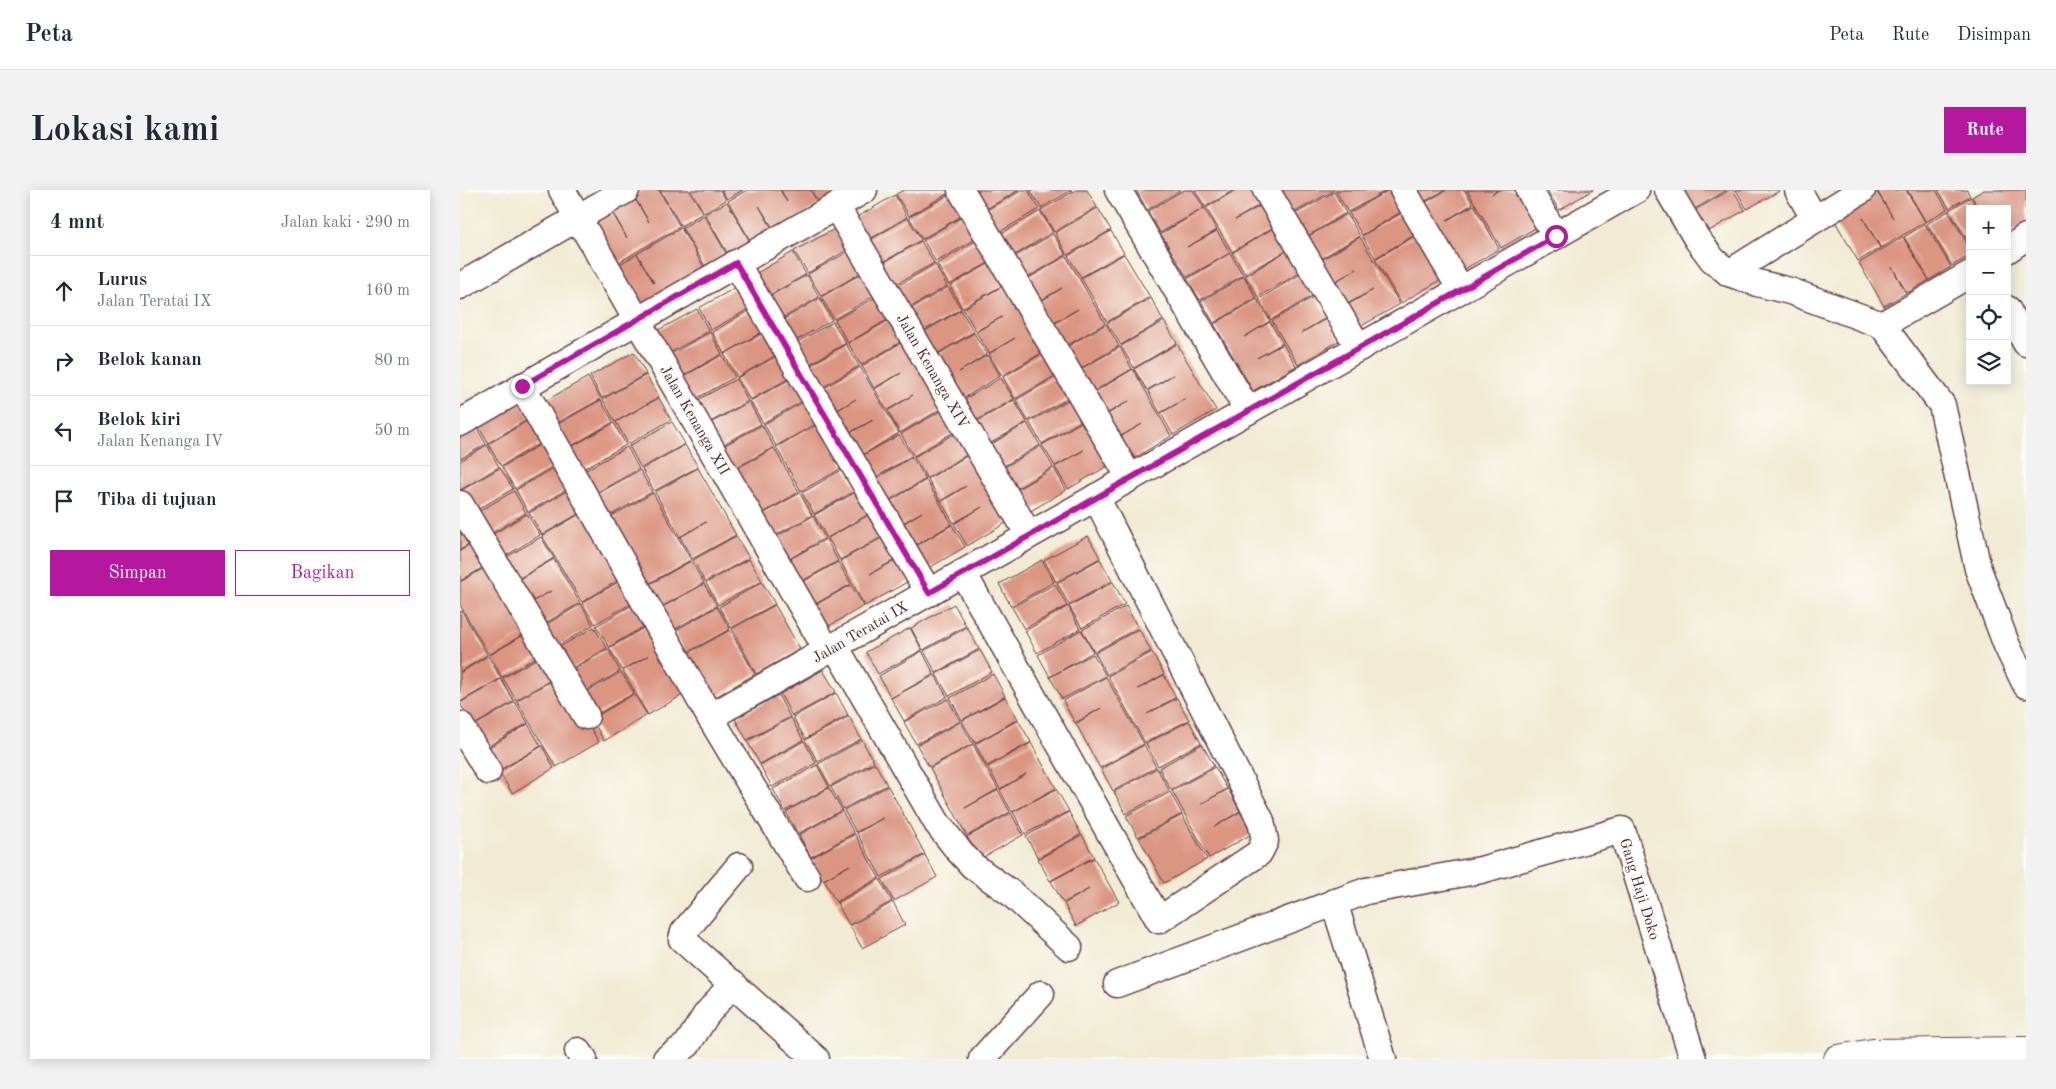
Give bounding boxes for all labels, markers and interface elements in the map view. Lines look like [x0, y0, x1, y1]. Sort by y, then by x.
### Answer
text: Peta [25, 23, 73, 47]
text: Peta [1829, 26, 1864, 44]
text: Rute [1892, 26, 1929, 44]
text: Disimpan [1957, 26, 2031, 44]
button: Rute [1944, 107, 2026, 153]
text: Lokasi kami [30, 113, 219, 148]
map controls [1966, 205, 2011, 385]
button: + [1966, 205, 2011, 250]
text: 4 mnt [50, 212, 104, 233]
text: Jalan kaki · 290 m [281, 215, 410, 231]
route start [1545, 225, 1568, 248]
button: − [1966, 250, 2011, 295]
text: Lurus [97, 271, 147, 290]
icon: ahead [50, 277, 78, 305]
text: 160 m [365, 283, 410, 299]
text: Jalan Teratai IX [97, 294, 212, 310]
button: locate [1966, 295, 2011, 340]
street label: Jalan Kenanga XIV [893, 312, 971, 432]
button: layers [1966, 340, 2011, 385]
icon: right [50, 347, 78, 375]
text: Belok kanan [97, 351, 202, 370]
text: 80 m [374, 353, 410, 369]
street label: Jalan Kenanga XII [656, 363, 731, 478]
route end [511, 375, 534, 398]
text: Belok kiri [97, 411, 181, 430]
icon: left [50, 417, 78, 445]
text: 50 m [374, 423, 410, 439]
text: Jalan Kenanga IV [97, 434, 223, 450]
icon: arrive [50, 487, 78, 515]
text: Tiba di tujuan [97, 491, 217, 510]
button: Simpan [50, 550, 225, 596]
button: Bagikan [235, 550, 410, 596]
street label: Jalan Teratai IX [810, 600, 911, 667]
street label: Gang Haji Doko [1616, 837, 1661, 942]

